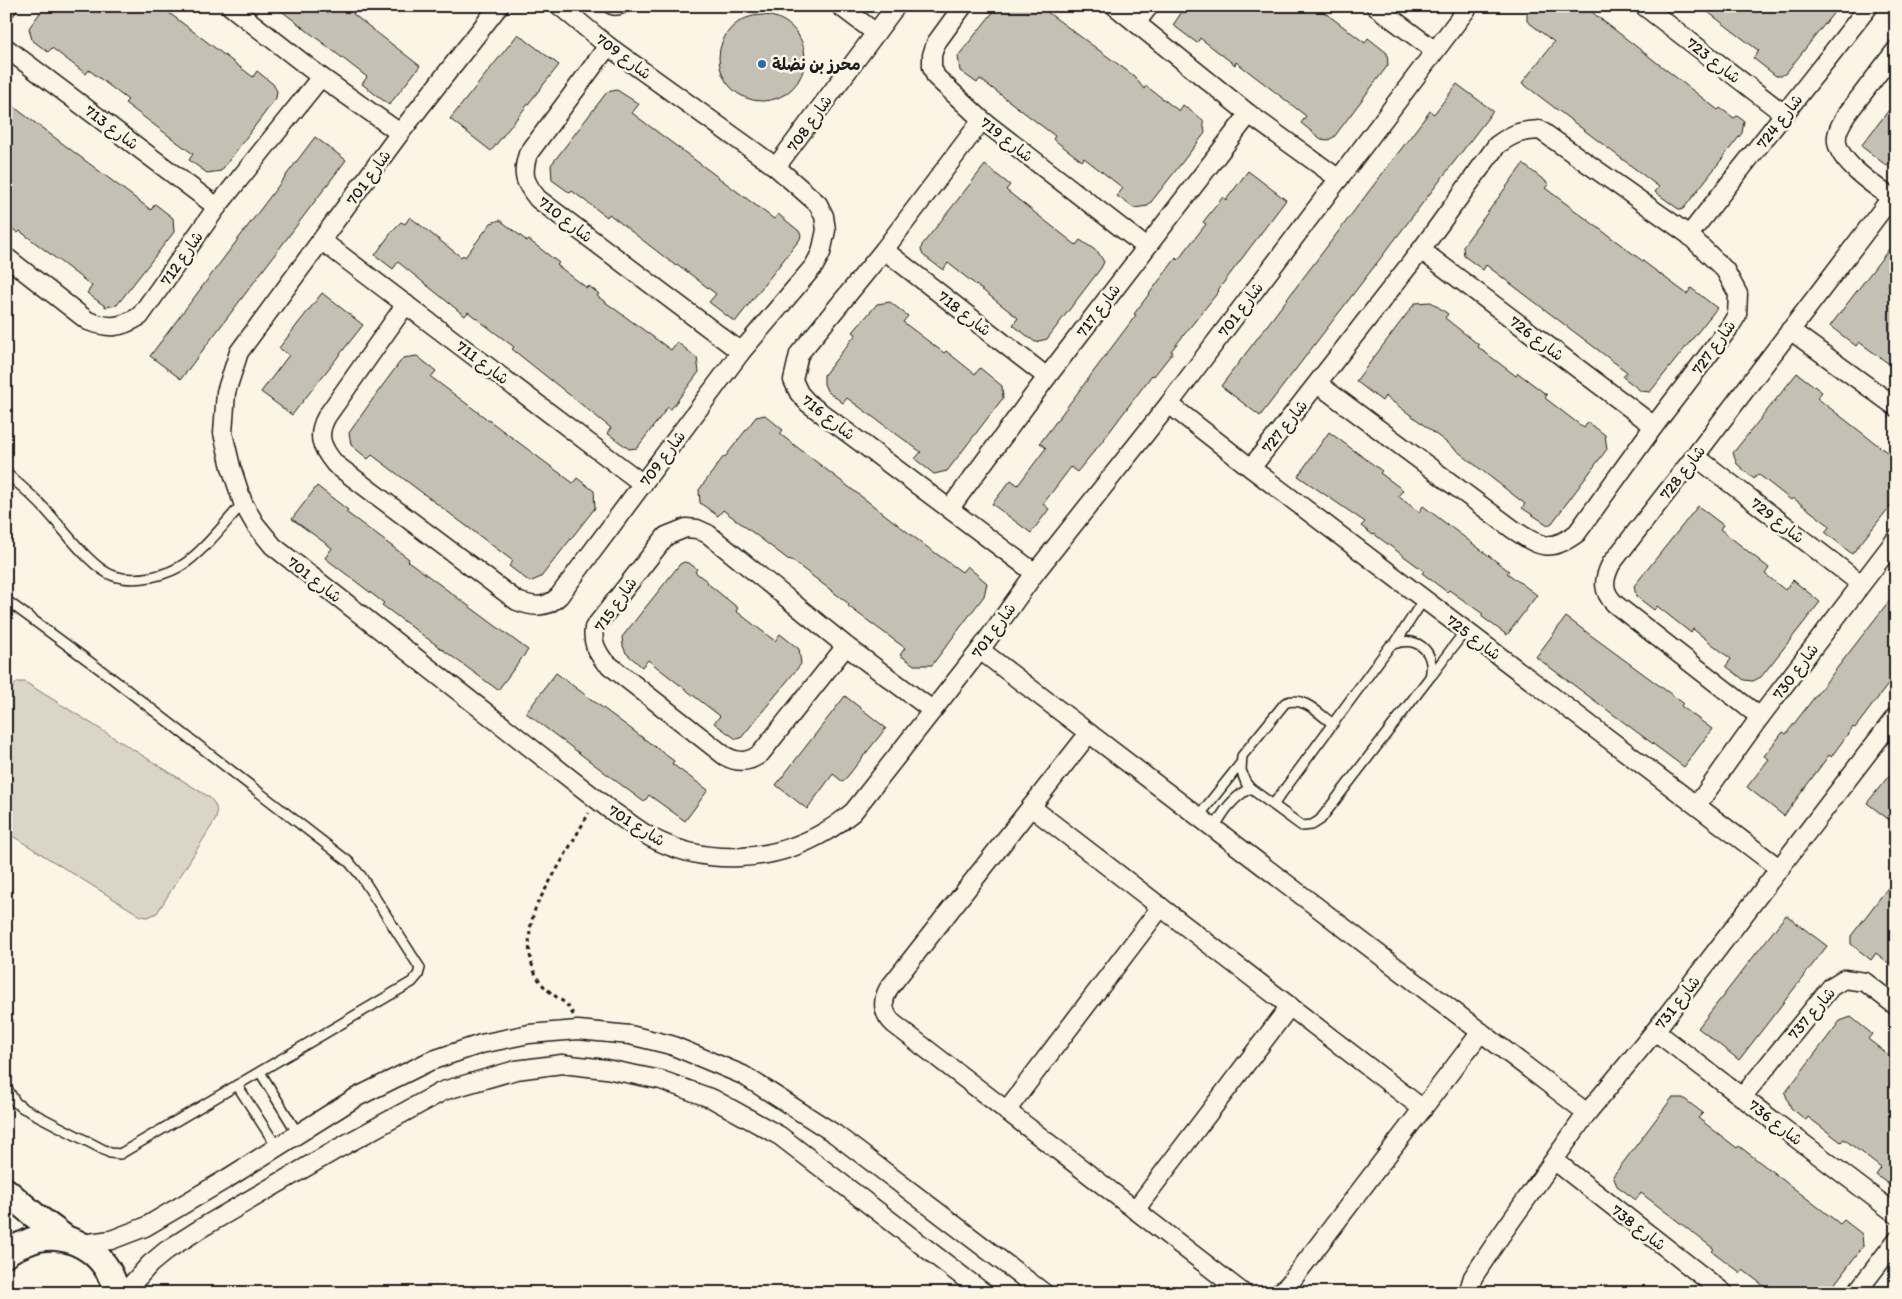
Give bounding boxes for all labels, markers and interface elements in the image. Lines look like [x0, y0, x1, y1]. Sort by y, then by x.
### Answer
street label: شارع 709 [591, 29, 655, 85]
street label: شارع 723 [1682, 33, 1744, 89]
place label: محرز بن نضلة [772, 55, 861, 74]
marker: محرز بن نضلة [756, 58, 768, 70]
street label: شارع 724 [1752, 90, 1808, 154]
street label: شارع 708 [783, 91, 838, 156]
street label: شارع 713 [80, 101, 142, 155]
street label: شارع 719 [975, 113, 1037, 168]
street label: شارع 701 [342, 146, 396, 210]
street label: شارع 710 [534, 192, 597, 248]
street label: شارع 712 [156, 227, 209, 290]
street label: شارع 701 [1214, 278, 1269, 342]
street label: شارع 717 [1072, 280, 1126, 342]
street label: شارع 718 [933, 287, 995, 342]
street label: شارع 726 [1505, 312, 1568, 367]
street label: شارع 727 [1687, 316, 1741, 379]
street label: شارع 711 [451, 336, 513, 390]
street label: شارع 716 [797, 391, 859, 446]
street label: شارع 727 [1257, 396, 1313, 458]
street label: شارع 709 [635, 427, 691, 491]
street label: شارع 728 [1655, 441, 1711, 504]
street label: شارع 729 [1746, 494, 1808, 549]
street label: شارع 701 [283, 552, 346, 608]
street label: شارع 715 [590, 573, 643, 636]
street label: شارع 701 [967, 599, 1021, 663]
street label: شارع 725 [1442, 611, 1505, 666]
street label: شارع 730 [1768, 640, 1824, 704]
street label: شارع 701 [604, 801, 669, 852]
street label: شارع 731 [1651, 972, 1706, 1034]
street label: شارع 737 [1784, 983, 1841, 1045]
street label: شارع 736 [1744, 1095, 1807, 1151]
street label: شارع 738 [1607, 1200, 1670, 1256]

